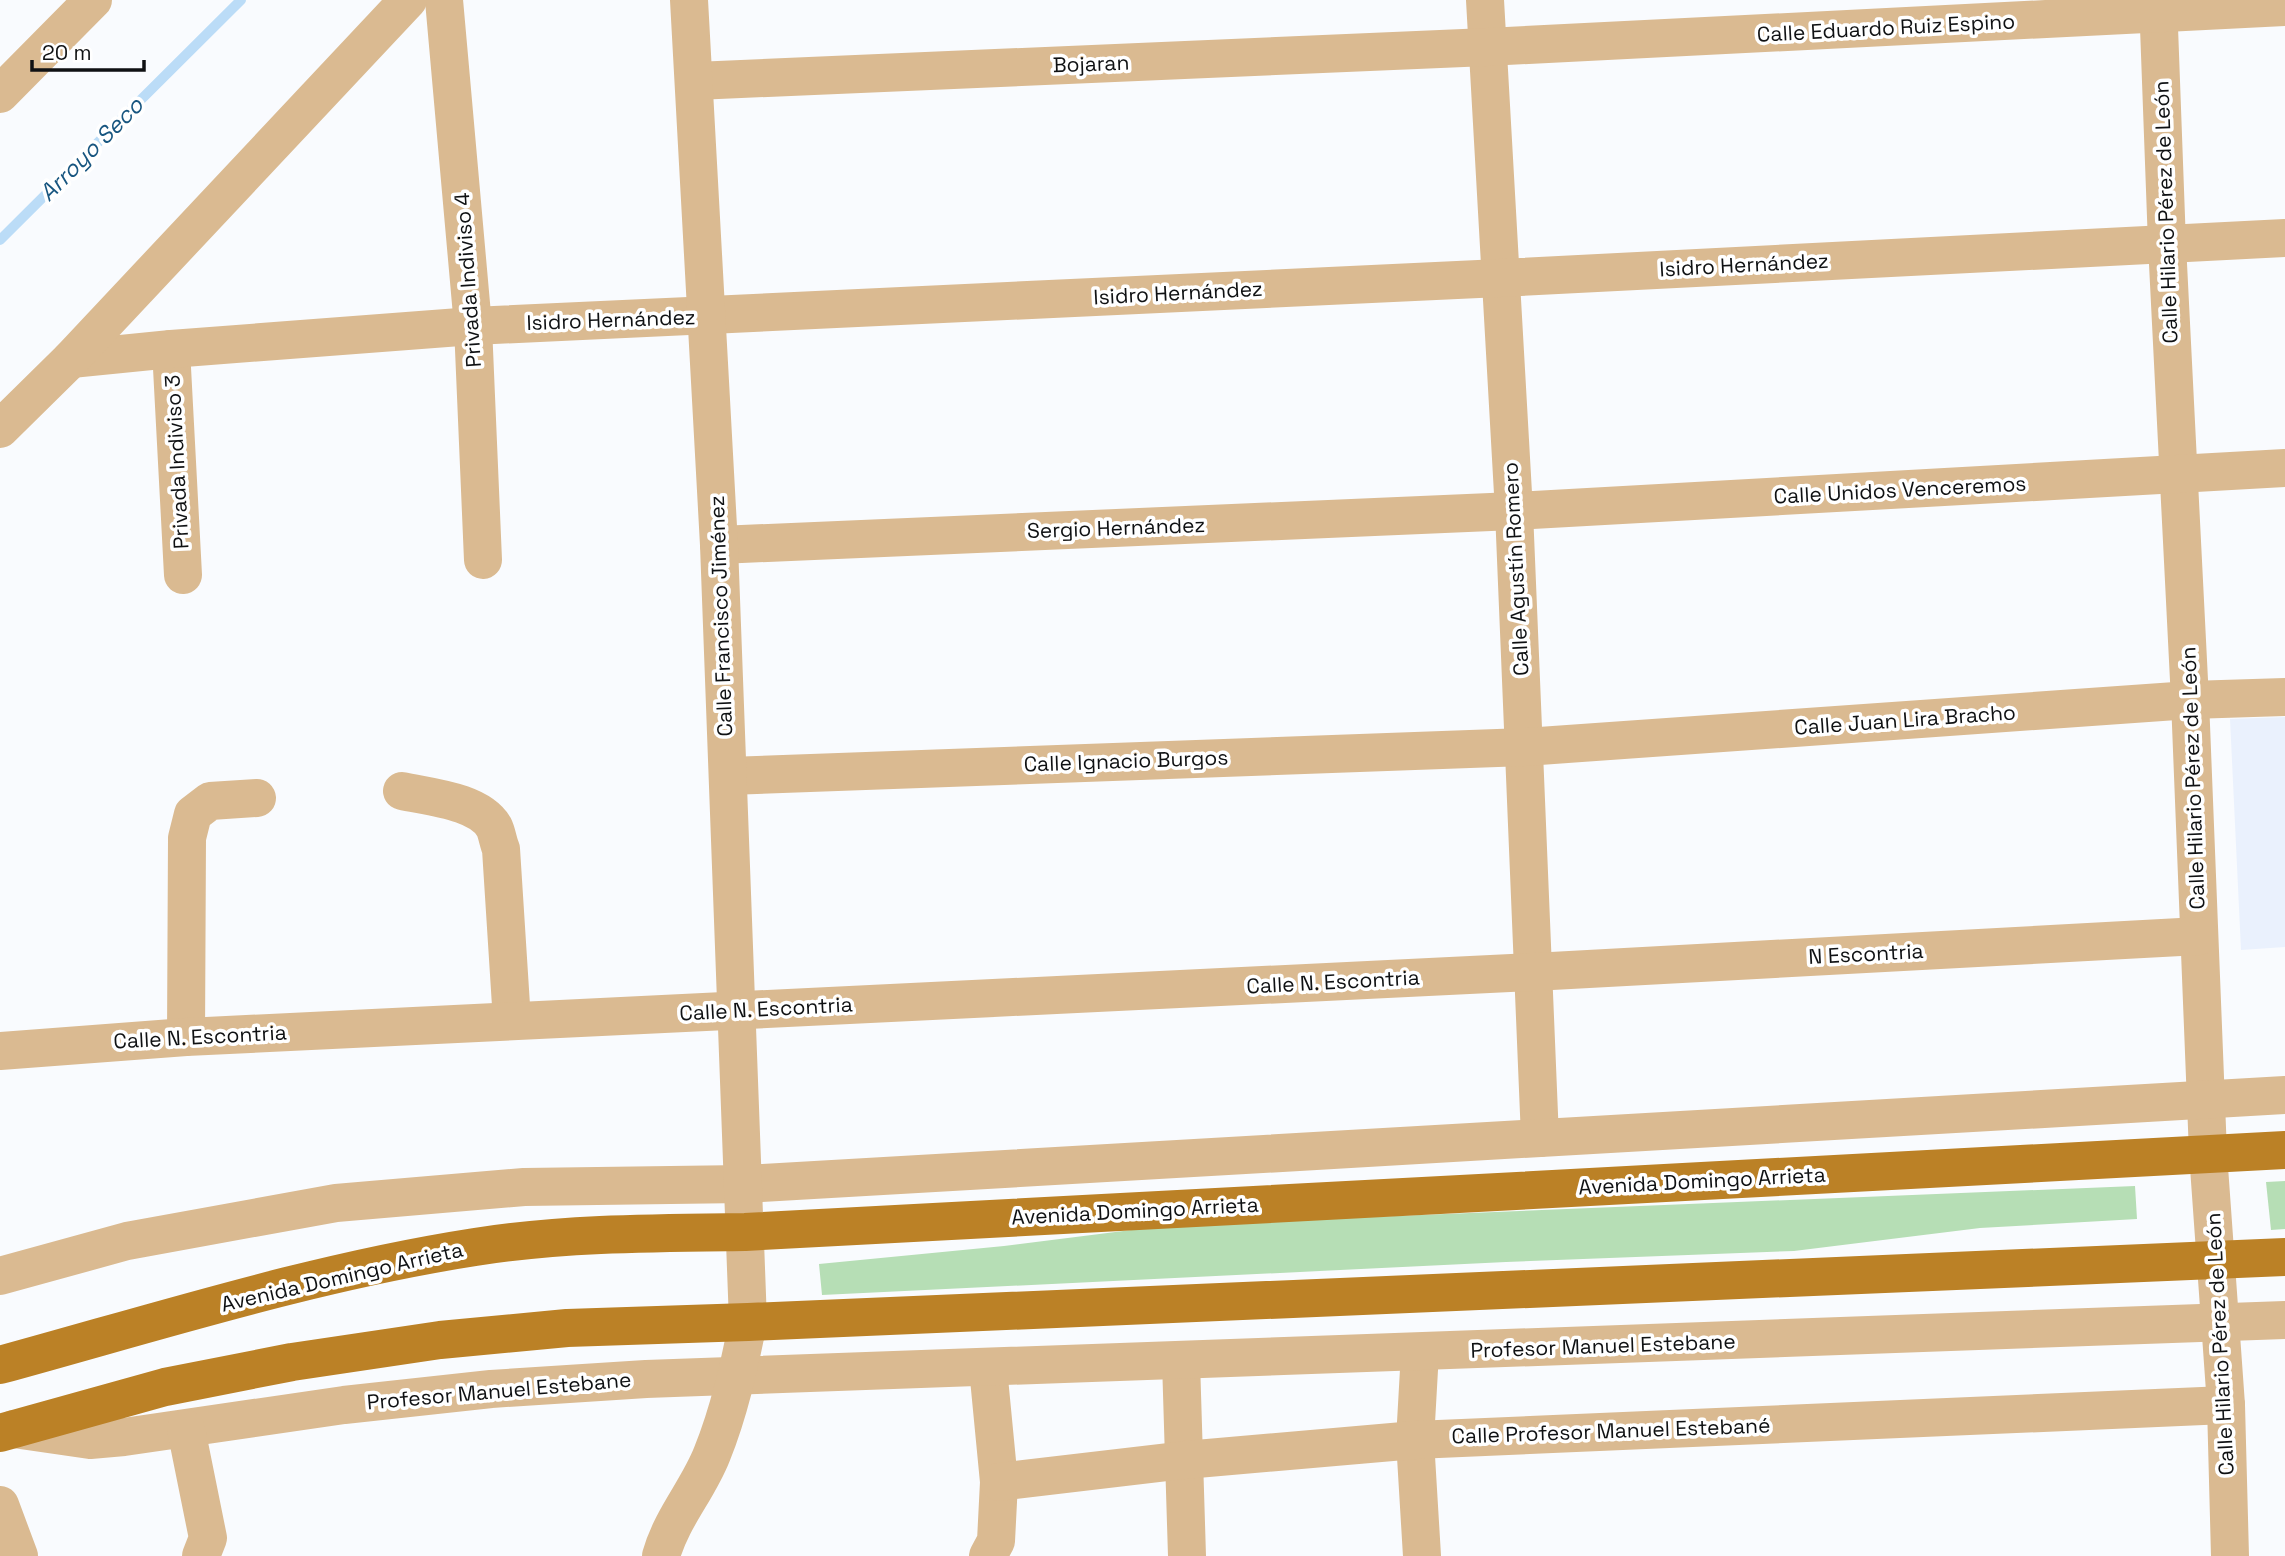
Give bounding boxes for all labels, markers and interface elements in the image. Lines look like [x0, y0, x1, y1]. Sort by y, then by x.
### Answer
street label: Calle Eduardo Ruiz Espino [1756, 7, 2016, 48]
scale bar [32, 28, 144, 72]
text: 20 m [42, 39, 92, 66]
street label: Bojaran [1052, 49, 1130, 78]
street label: Calle Hilario Pérez de León [2147, 80, 2184, 344]
water label: Arroyo Seco [32, 90, 150, 208]
street label: Privada Indiviso 4 [448, 192, 487, 368]
street label: Isidro Hernández [1659, 247, 1829, 282]
street label: Isidro Hernández [1093, 275, 1263, 310]
street label: Isidro Hernández [526, 303, 696, 336]
street label: Privada Indiviso 3 [158, 374, 195, 550]
street label: Calle Agustín Romero [1496, 461, 1535, 677]
street label: Calle Unidos Venceremos [1773, 469, 2027, 510]
street label: Calle Francisco Jiménez [703, 495, 738, 737]
street label: Sergio Hernández [1026, 511, 1206, 544]
street label: Calle Hilario Pérez de León [2174, 646, 2211, 910]
street label: Calle Juan Lira Bracho [1793, 698, 2017, 741]
street label: Calle Ignacio Burgos [1023, 743, 1229, 778]
street label: N Escontria [1808, 937, 1924, 970]
street label: Calle N. Escontria [1246, 963, 1420, 1000]
street label: Calle N. Escontria [679, 990, 853, 1027]
street label: Calle N. Escontria [113, 1018, 287, 1055]
street label: Avenida Domingo Arrieta [1578, 1161, 1826, 1200]
street label: Avenida Domingo Arrieta [1011, 1191, 1259, 1230]
street label: Calle Hilario Pérez de León [2199, 1212, 2240, 1476]
street label: Avenida Domingo Arrieta [218, 1236, 466, 1318]
street label: Profesor Manuel Estebane [1470, 1327, 1736, 1364]
street label: Profesor Manuel Estebane [366, 1365, 632, 1416]
street label: Calle Profesor Manuel Estebané [1451, 1411, 1771, 1450]

